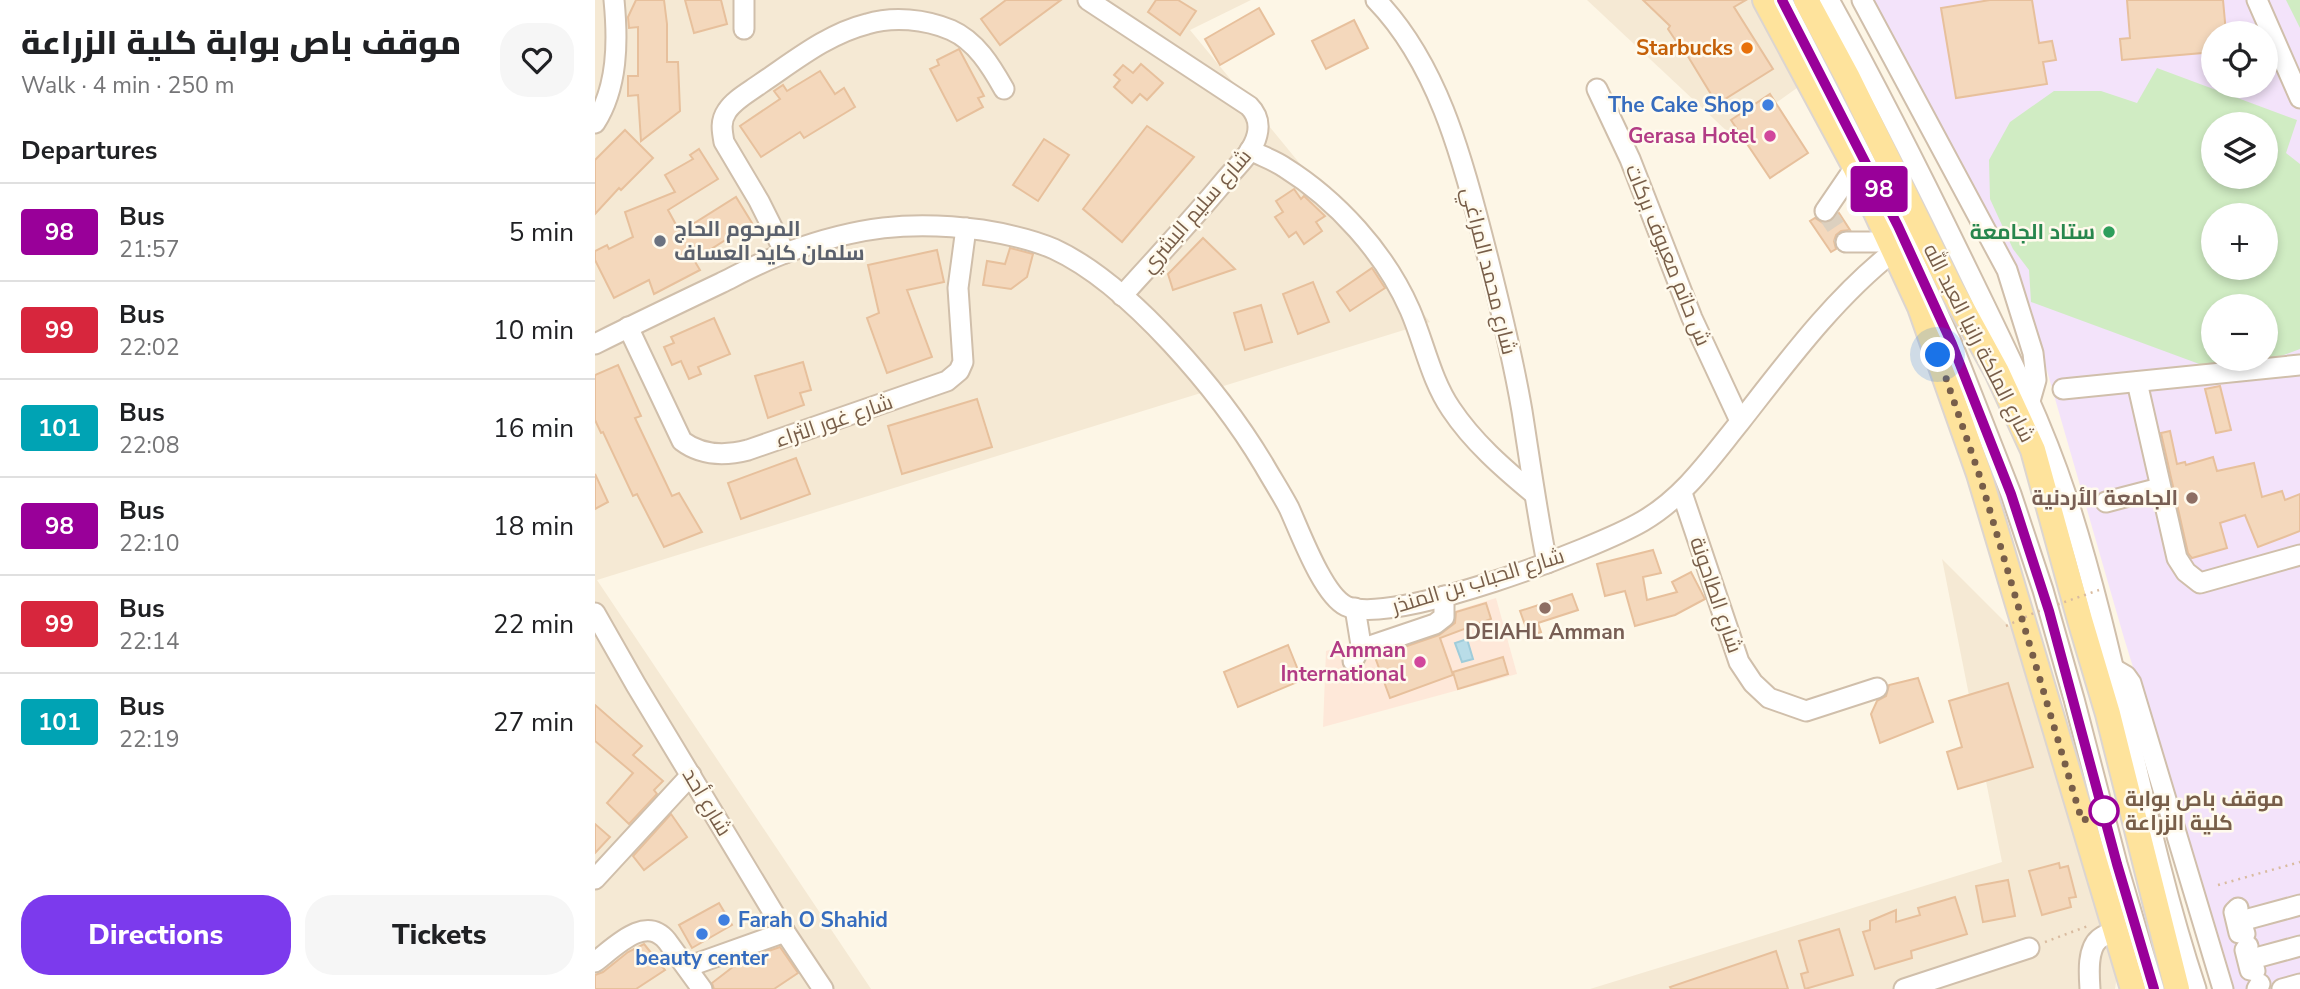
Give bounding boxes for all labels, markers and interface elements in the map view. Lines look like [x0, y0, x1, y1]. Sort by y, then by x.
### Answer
text: موقف باص بوابة كلية الزراعة [21, 21, 461, 66]
map controls [2201, 21, 2278, 371]
button: locate [2201, 21, 2278, 98]
button: heart [500, 23, 574, 97]
place label: Starbucks [1636, 34, 1733, 62]
marker: Starbucks [1739, 40, 1755, 56]
text: Walk · 4 min · 250 m [21, 70, 234, 101]
place label: The Cake Shop [1608, 91, 1754, 119]
marker: The Cake Shop [1760, 97, 1776, 113]
button: layers [2201, 112, 2278, 189]
place label: Gerasa Hotel [1628, 122, 1756, 150]
marker: Gerasa Hotel [1762, 128, 1778, 144]
text: Departures [21, 133, 157, 168]
street label: شارع سليم البشري [1134, 143, 1259, 280]
street label: ش حاتم معيوف بركات [1619, 160, 1717, 350]
line badge: 98 [1847, 166, 1911, 212]
text: 98 [1865, 173, 1893, 205]
street label: شارع محمد المراغي [1453, 184, 1523, 358]
text: Bus [119, 199, 165, 234]
button: + [2201, 203, 2278, 280]
text: 5 min [509, 215, 574, 250]
place label: المرحوم الحاج سلمان كايد العساف [674, 215, 865, 267]
text: 98 [45, 216, 74, 248]
place label: ستاد الجامعة [1970, 218, 2095, 246]
marker: ستاد الجامعة [2101, 224, 2117, 240]
marker: المرحوم الحاج سلمان كايد العساف [652, 233, 668, 249]
text: 21:57 [119, 234, 179, 265]
street label: شارع الملكة رانيا العبد الله [1917, 239, 2041, 447]
button: − [2201, 294, 2278, 371]
text: Bus [119, 297, 165, 332]
text: 10 min [493, 313, 574, 348]
text: 99 [45, 314, 74, 346]
text: 22:02 [119, 332, 179, 363]
your location [1920, 337, 1955, 372]
street label: شارع غور الثراء [772, 388, 896, 454]
text: Bus [119, 395, 165, 430]
text: 16 min [493, 411, 574, 446]
text: 101 [38, 412, 81, 444]
text: 22:08 [119, 430, 179, 461]
place label: الجامعة الأردنية [2031, 484, 2178, 512]
marker: الجامعة الأردنية [2184, 490, 2200, 506]
text: Bus [119, 493, 165, 528]
text: 18 min [493, 509, 574, 544]
text: 98 [45, 510, 74, 542]
text: 22:10 [119, 528, 179, 559]
street label: شارع الطاحونة [1683, 533, 1749, 657]
street label: شارع الحباب بن المنذر [1387, 541, 1568, 621]
text: Bus [119, 591, 165, 626]
marker: DEIAHL Amman [1537, 600, 1553, 616]
text: 22 min [493, 607, 574, 642]
text: 99 [45, 608, 74, 640]
place label: DEIAHL Amman [1465, 618, 1625, 646]
text: 22:14 [119, 626, 179, 657]
place label: Amman International [1280, 636, 1406, 688]
marker: Amman International [1412, 654, 1428, 670]
text: Bus [119, 689, 165, 724]
text: 27 min [493, 705, 574, 740]
text: 101 [38, 706, 81, 738]
text: 22:19 [119, 724, 179, 755]
street label: شارع أحد [676, 763, 738, 841]
place label: موقف باص بوابة كلية الزراعة [2125, 785, 2284, 837]
marker: موقف باص بوابة كلية الزراعة [2089, 796, 2119, 826]
button: Directions [21, 895, 291, 975]
button: Tickets [305, 895, 574, 975]
place label: Farah O Shahid [738, 906, 888, 934]
marker: Farah O Shahid [716, 912, 732, 928]
marker: beauty center [694, 926, 710, 942]
place label: beauty center [635, 944, 770, 972]

